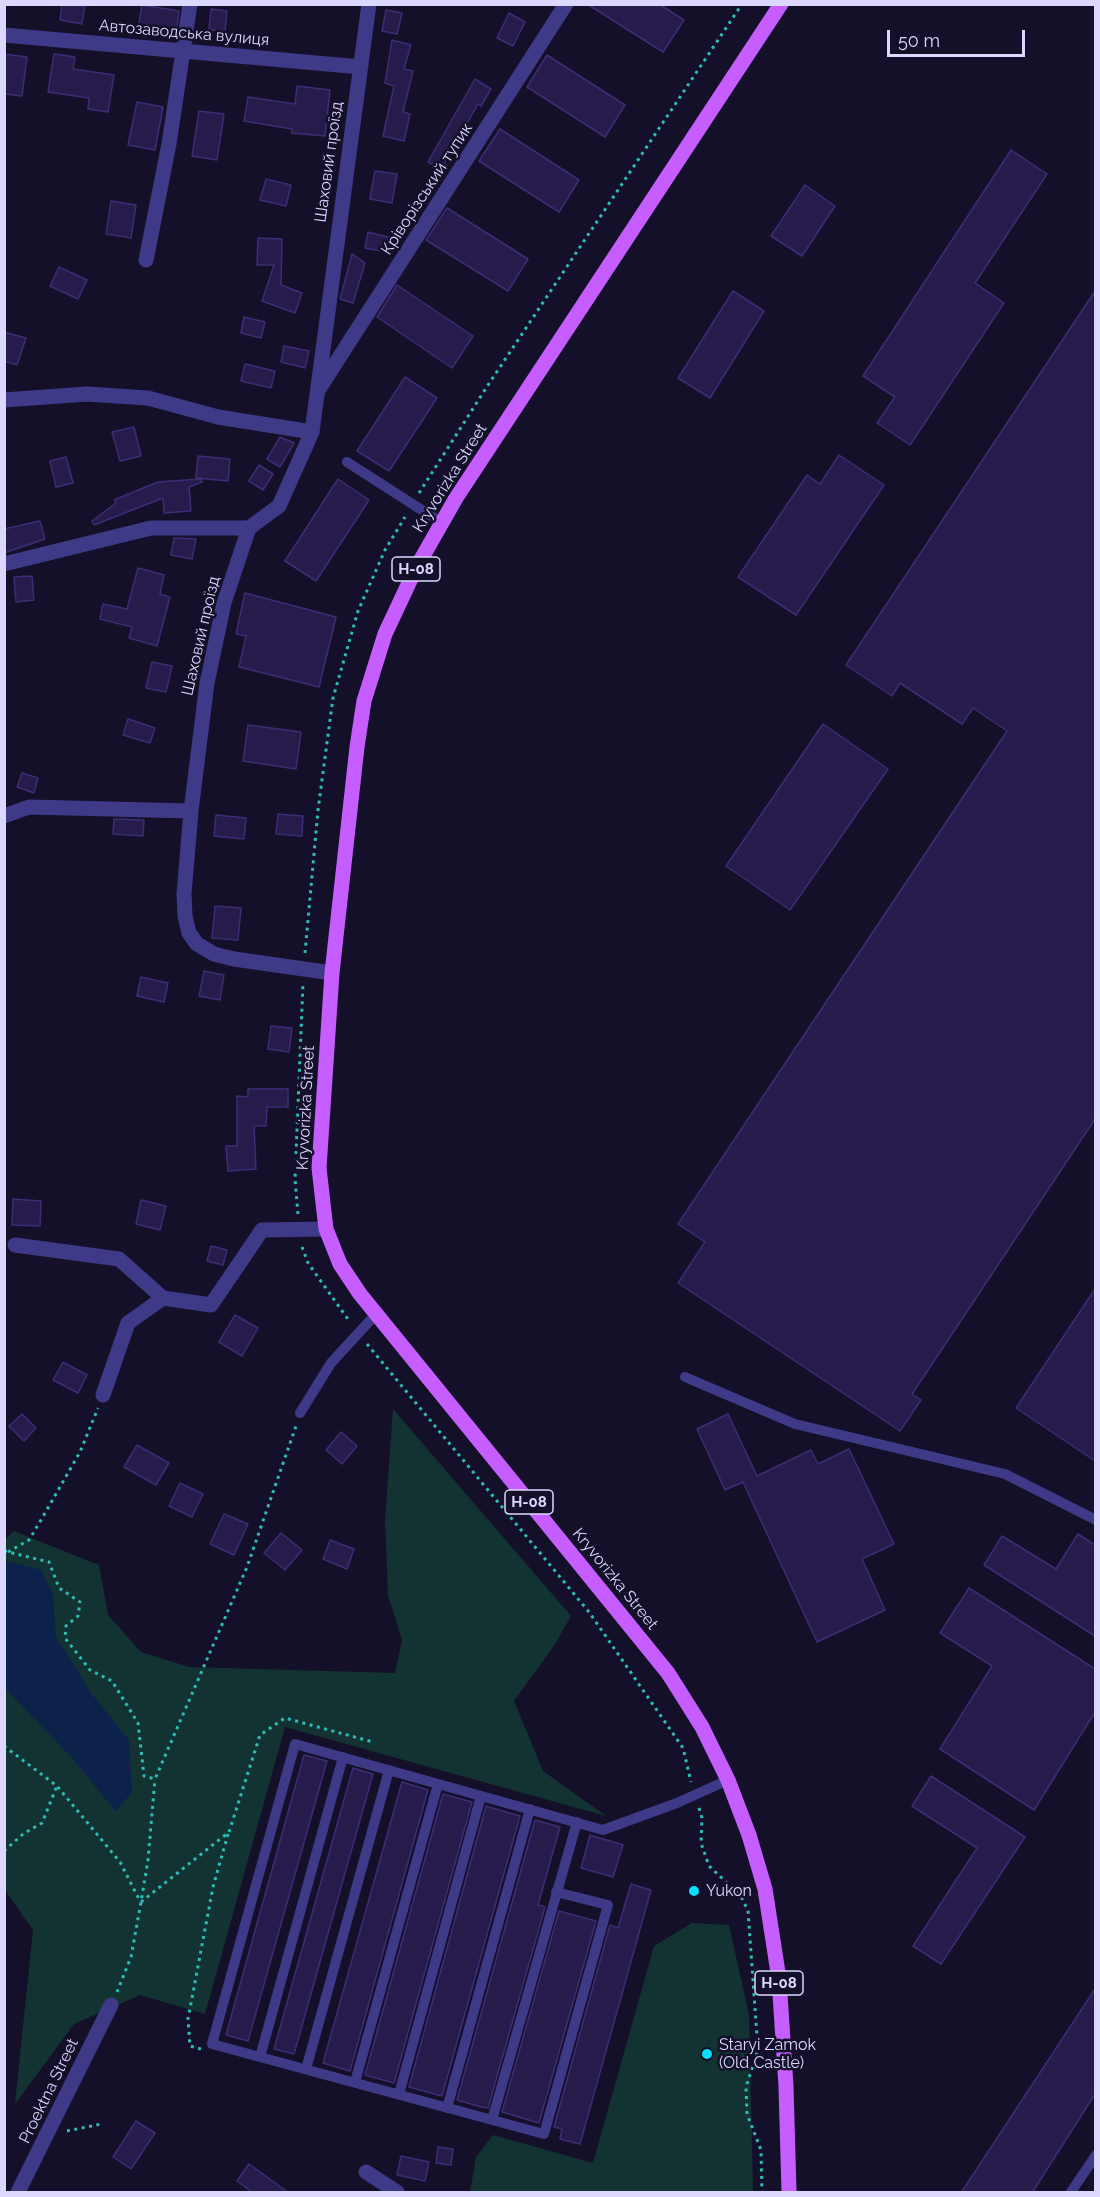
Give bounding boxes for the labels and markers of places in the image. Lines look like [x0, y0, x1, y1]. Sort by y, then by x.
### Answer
place label: Yukon [706, 1881, 752, 1901]
marker: Yukon [687, 1884, 701, 1898]
place label: Staryi Zamok (Old Castle) [719, 2035, 816, 2073]
marker: Staryi Zamok (Old Castle) [700, 2047, 714, 2061]

